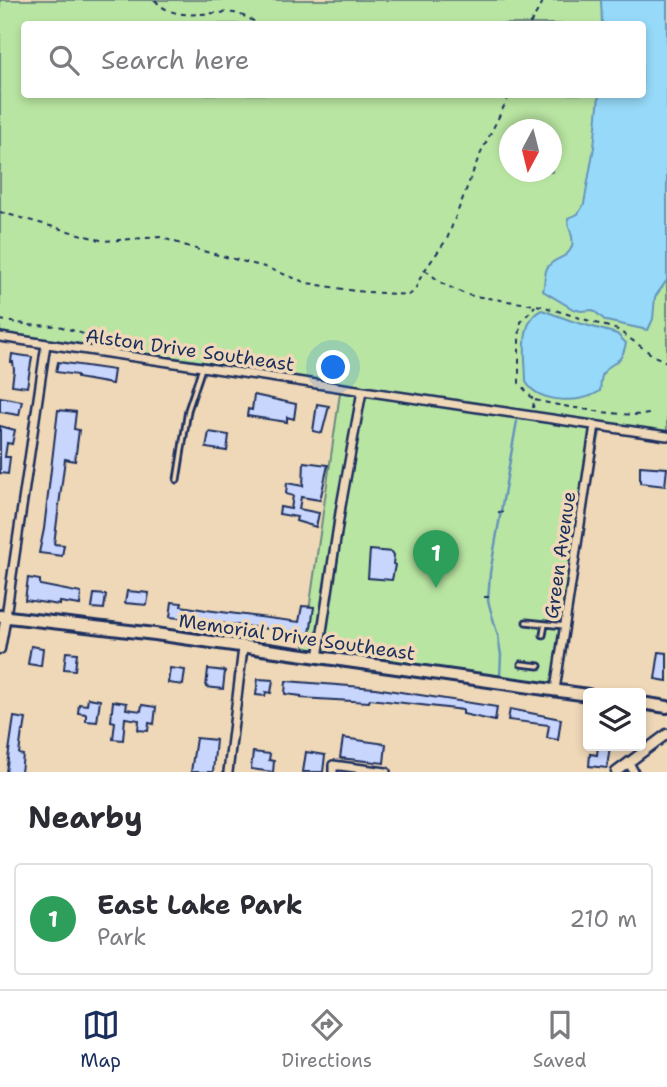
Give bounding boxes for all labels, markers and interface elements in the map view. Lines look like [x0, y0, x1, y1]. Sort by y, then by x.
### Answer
search box [21, 21, 646, 98]
icon: search [45, 41, 83, 79]
text: Search here [101, 42, 250, 77]
north arrow [499, 119, 562, 182]
street label: Alston Drive Southeast [84, 323, 296, 377]
your location [316, 350, 350, 384]
street label: Green Avenue [539, 490, 581, 620]
pin: 1 [413, 530, 459, 588]
street label: Memorial Drive Southeast [177, 608, 417, 666]
map controls [583, 688, 646, 751]
button: layers [583, 688, 646, 751]
text: Nearby [28, 797, 143, 838]
text: East Lake Park [97, 887, 303, 922]
text: 1 [48, 904, 58, 934]
text: 210 m [569, 904, 637, 934]
text: Park [97, 922, 146, 952]
tab: Map [80, 1006, 121, 1073]
tab: Directions [282, 1006, 372, 1073]
tab: Saved [533, 1006, 587, 1073]

